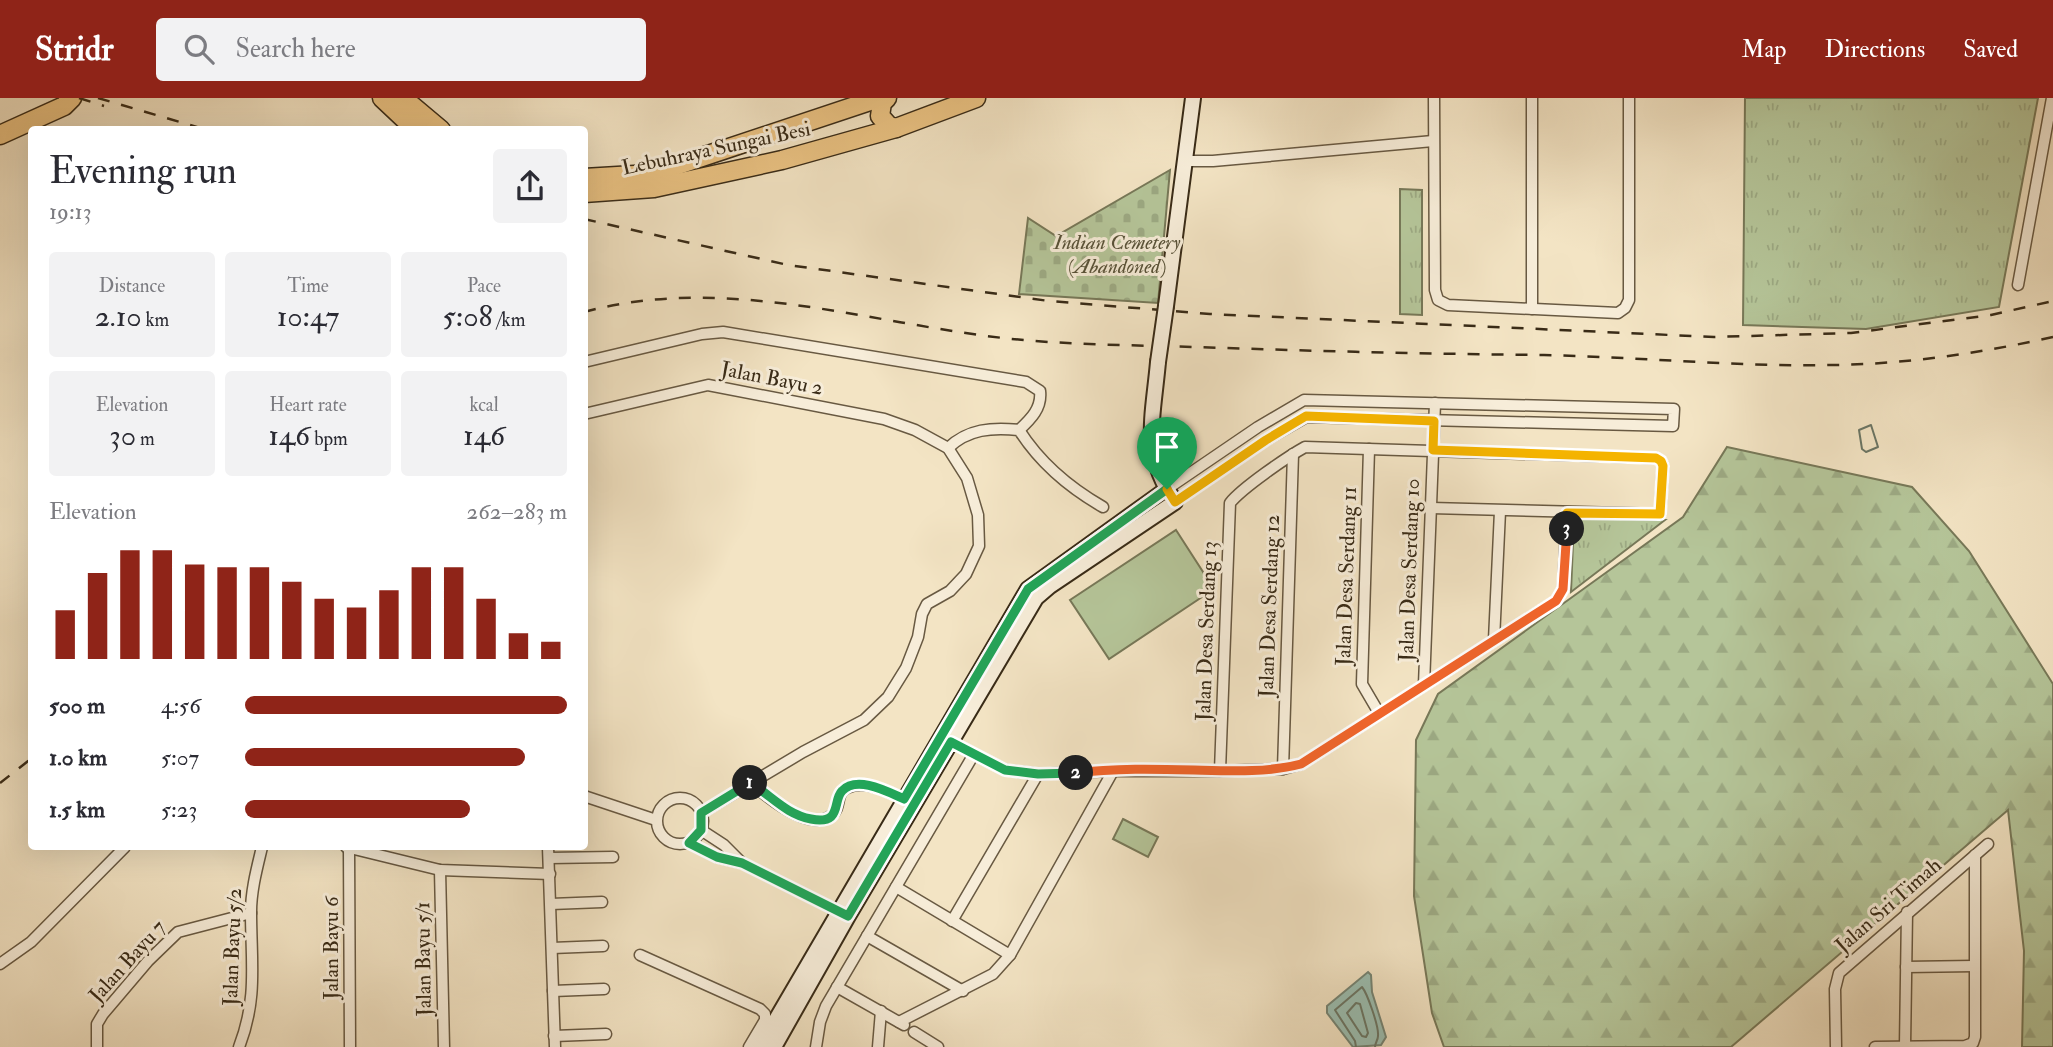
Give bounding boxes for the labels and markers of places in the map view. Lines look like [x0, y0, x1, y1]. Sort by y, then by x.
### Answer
pin [1137, 417, 1197, 489]
pin: 3 [1550, 512, 1584, 546]
pin: 2 [1058, 756, 1094, 790]
pin: 1 [732, 766, 768, 800]

